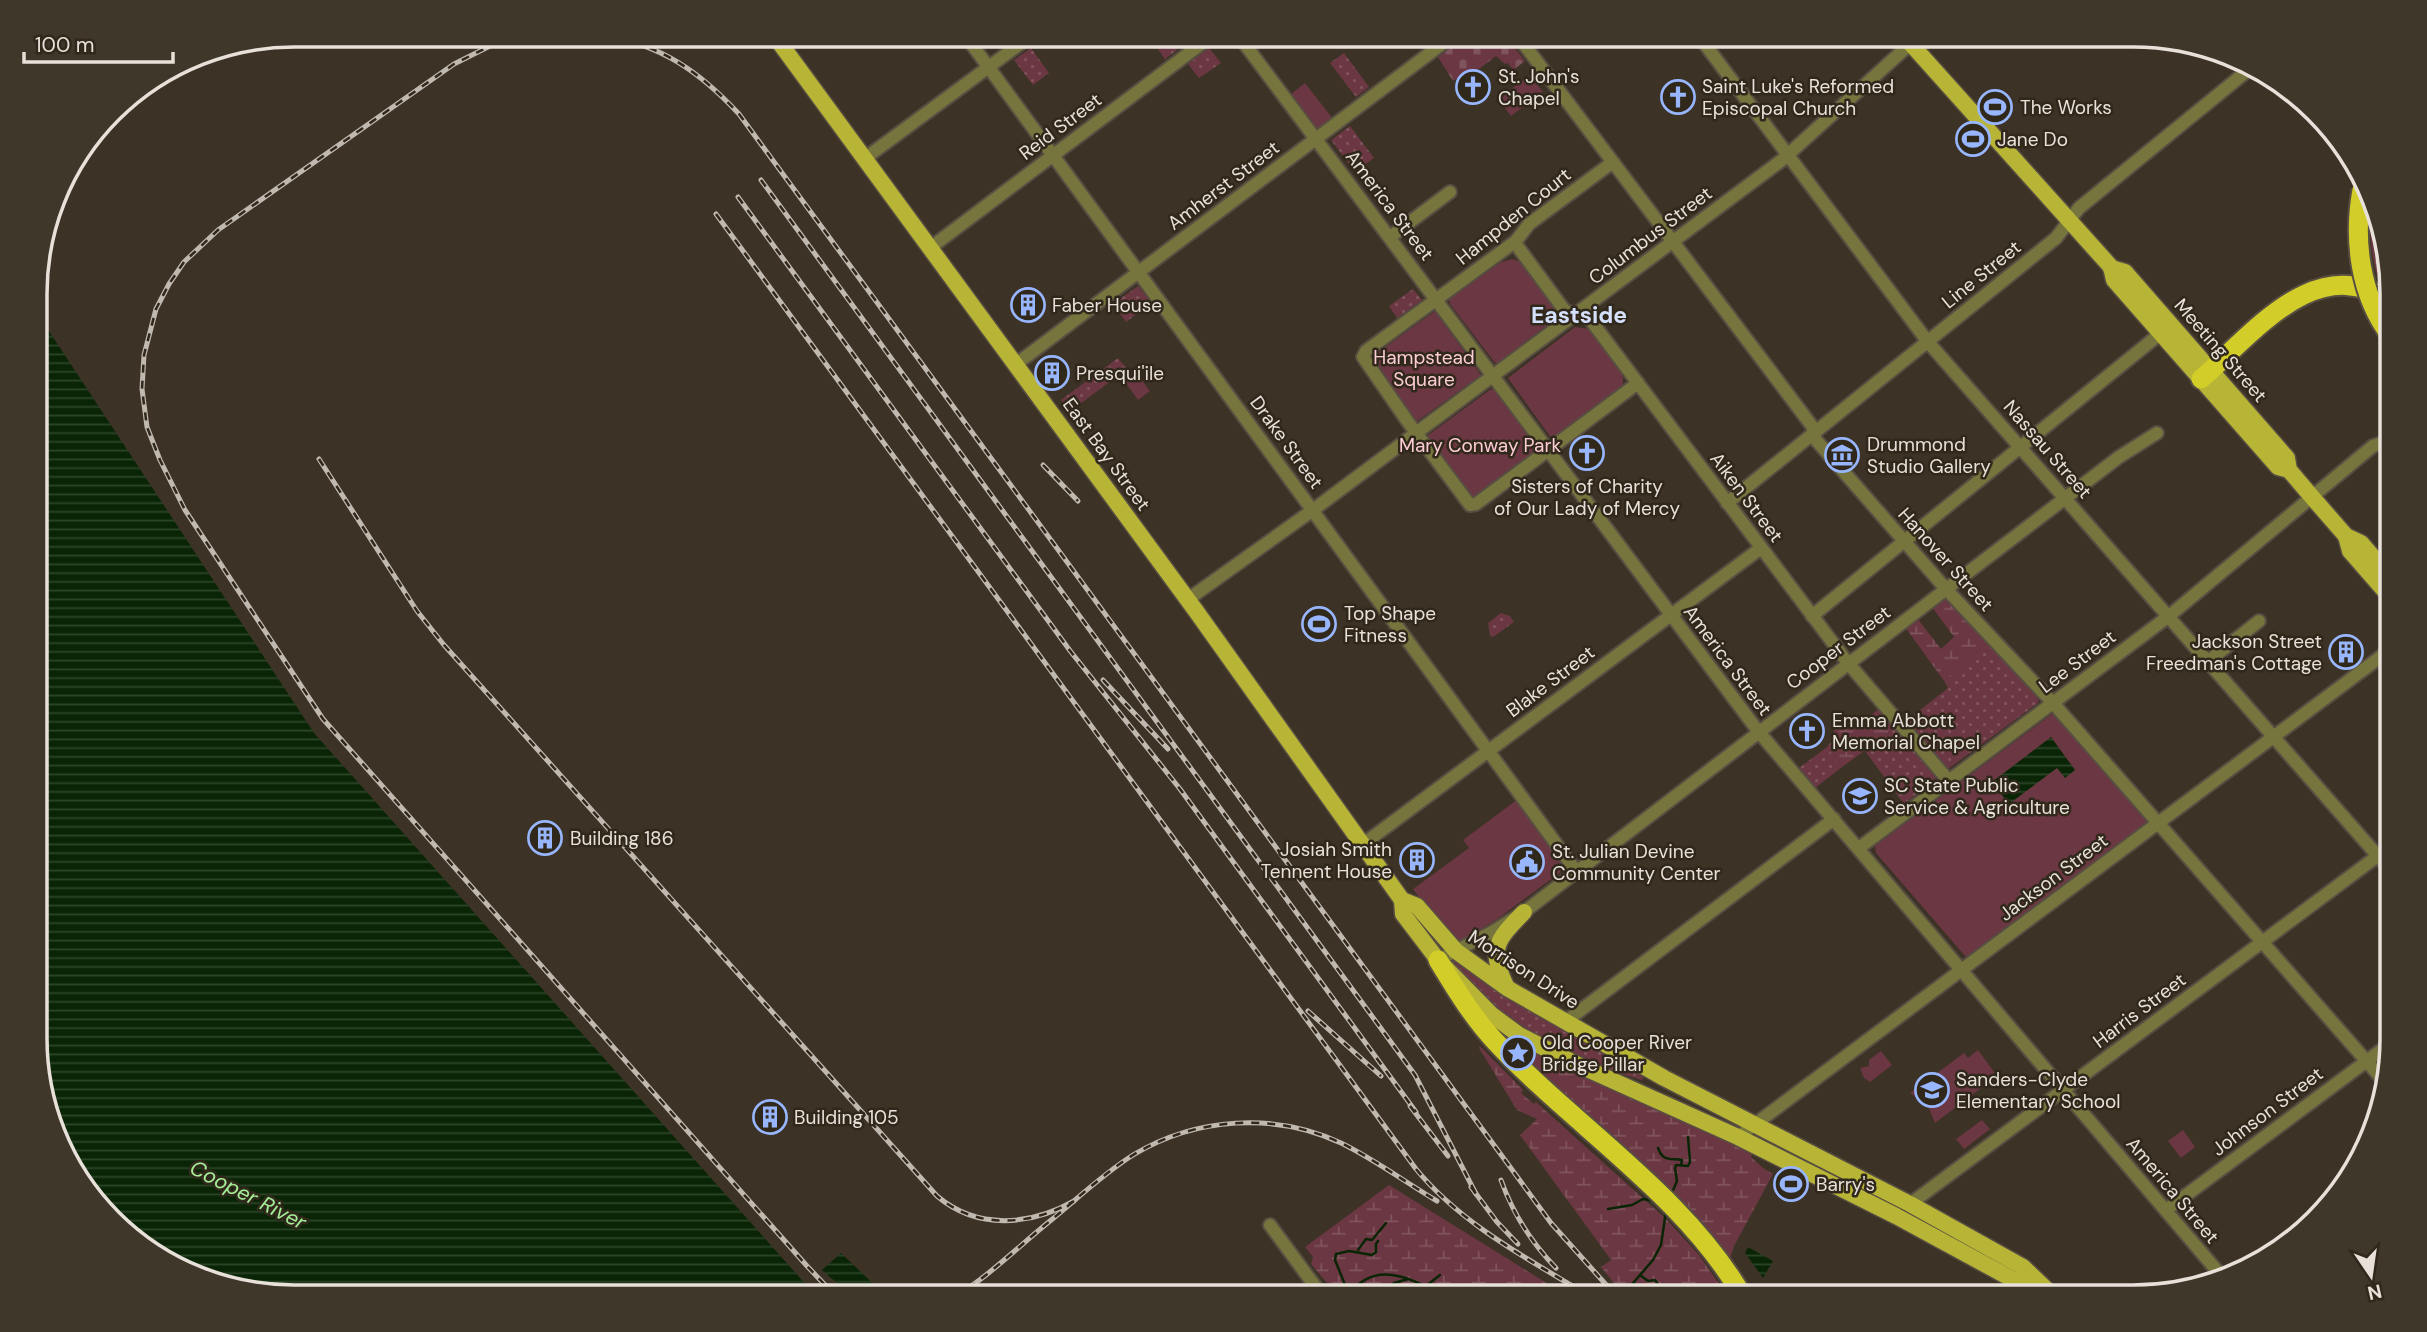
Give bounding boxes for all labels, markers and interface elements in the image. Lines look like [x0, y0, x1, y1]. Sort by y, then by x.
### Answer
scale bar [24, 21, 173, 65]
text: 100 m [35, 31, 95, 59]
place label: St. John's Chapel [1498, 64, 1580, 111]
church icon: St. John's Chapel [1454, 68, 1492, 106]
place label: Saint Luke's Reformed Episcopal Church [1702, 74, 1894, 121]
church icon: Saint Luke's Reformed Episcopal Church [1659, 78, 1697, 116]
street label: Reid Street [1014, 87, 1107, 166]
sports icon: The Works [1976, 88, 2014, 126]
place label: The Works [2020, 95, 2112, 120]
sports icon: Jane Do [1954, 120, 1992, 158]
place label: Jane Do [1997, 127, 2068, 152]
street label: Amherst Street [1162, 135, 1284, 236]
street label: America Street [1340, 145, 1439, 266]
street label: Hampden Court [1451, 162, 1576, 270]
street label: Columbus Street [1584, 181, 1717, 290]
street label: Line Street [1936, 235, 2026, 314]
building icon: Faber House [1009, 286, 1047, 324]
place label: Faber House [1052, 293, 1162, 318]
street label: Meeting Street [2169, 293, 2273, 407]
district label: Eastside [1531, 300, 1627, 330]
park label: Hampstead Square [1373, 345, 1475, 392]
building icon: Presqui'ile [1033, 354, 1071, 392]
place label: Presqui'ile [1076, 361, 1164, 386]
street label: Drake Street [1244, 391, 1329, 494]
street label: East Bay Street [1057, 393, 1156, 516]
street label: Nassau Street [1998, 395, 2097, 504]
place label: Drummond Studio Gallery [1867, 432, 1991, 479]
park label: Mary Conway Park [1399, 433, 1561, 458]
church icon: Sisters of Charity of Our Lady of Mercy [1568, 434, 1606, 472]
museum icon: Drummond Studio Gallery [1823, 436, 1861, 474]
street label: Aiken Street [1705, 447, 1789, 547]
place label: Sisters of Charity of Our Lady of Mercy [1494, 474, 1680, 521]
street label: Hanover Street [1892, 502, 1999, 616]
street label: America Street [1678, 600, 1777, 721]
street label: Cooper Street [1781, 600, 1896, 695]
place label: Top Shape Fitness [1344, 601, 1436, 648]
sports icon: Top Shape Fitness [1300, 605, 1338, 643]
street label: Lee Street [2034, 624, 2121, 698]
place label: Jackson Street Freedman's Cottage [2146, 629, 2322, 676]
building icon: Jackson Street Freedman's Cottage [2327, 633, 2365, 671]
street label: Blake Street [1501, 640, 1600, 723]
place label: Emma Abbott Memorial Chapel [1832, 708, 1980, 755]
church icon: Emma Abbott Memorial Chapel [1788, 712, 1826, 750]
place label: SC State Public Service & Agriculture [1884, 773, 2070, 820]
school or university icon: SC State Public Service & Agriculture [1841, 777, 1879, 815]
building icon: Building 186 [526, 819, 564, 857]
place label: Building 186 [570, 826, 674, 851]
street label: Jackson Street [1994, 828, 2113, 927]
place label: Josiah Smith Tennent House [1261, 837, 1392, 884]
place label: St. Julian Devine Community Center [1552, 839, 1721, 886]
building icon: Josiah Smith Tennent House [1398, 841, 1436, 879]
public building icon: St. Julian Devine Community Center [1508, 843, 1546, 881]
street label: Morrison Drive [1463, 924, 1584, 1015]
street label: Harris Street [2088, 967, 2191, 1054]
place label: Old Cooper River Bridge Pillar [1542, 1030, 1692, 1077]
place icon: Old Cooper River Bridge Pillar [1499, 1034, 1537, 1072]
street label: Johnson Street [2207, 1061, 2328, 1161]
place label: Sanders-Clyde Elementary School [1956, 1067, 2120, 1114]
school or university icon: Sanders-Clyde Elementary School [1913, 1071, 1951, 1109]
building icon: Building 105 [751, 1098, 789, 1136]
place label: Building 105 [794, 1105, 899, 1130]
street label: America Street [2121, 1132, 2225, 1249]
water label: Cooper River [185, 1154, 312, 1237]
sports icon: Barry's [1772, 1165, 1810, 1203]
place label: Barry's [1816, 1172, 1875, 1197]
north arrow [2336, 1241, 2406, 1311]
text: N [2365, 1278, 2384, 1306]

